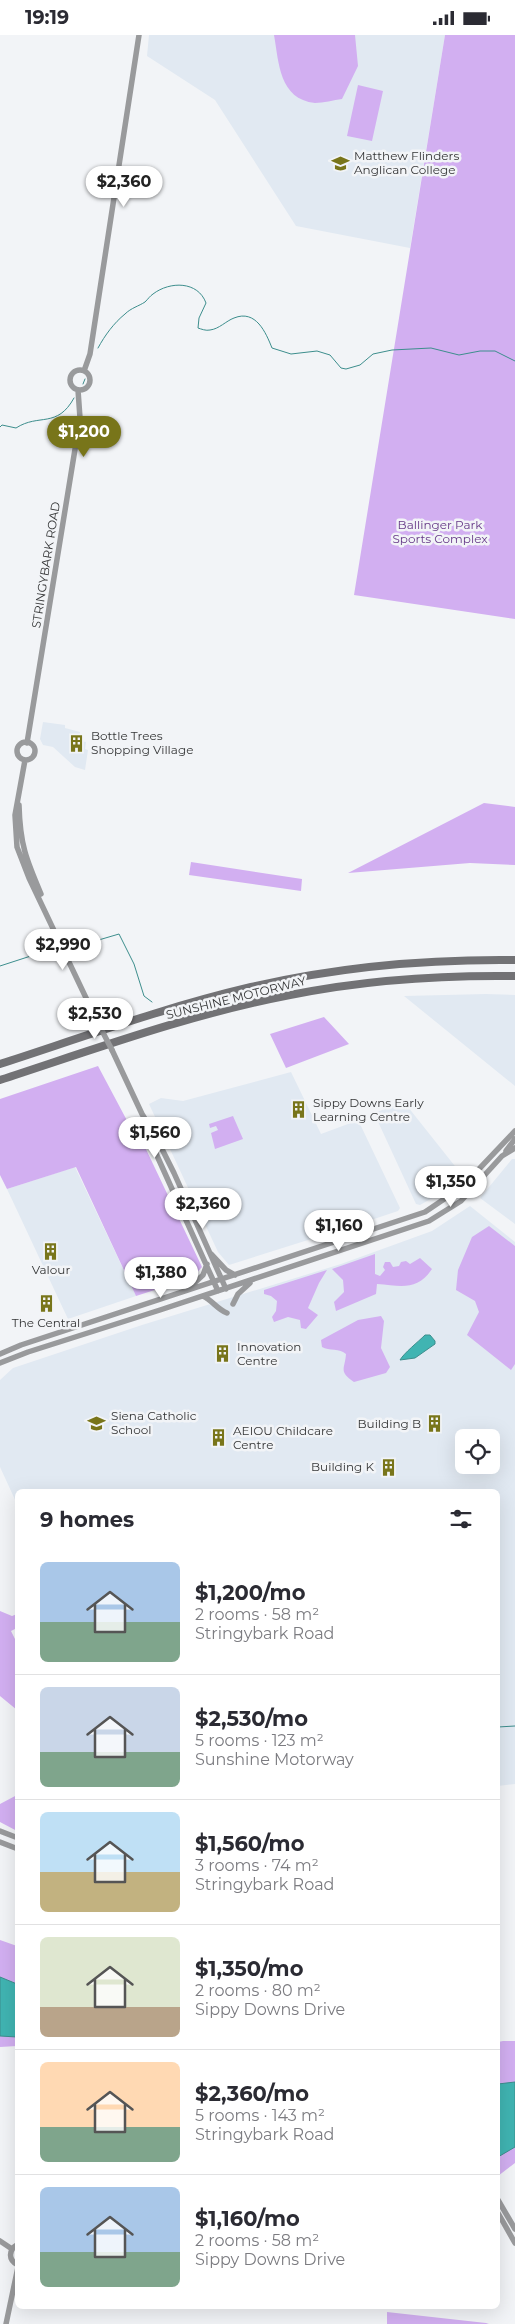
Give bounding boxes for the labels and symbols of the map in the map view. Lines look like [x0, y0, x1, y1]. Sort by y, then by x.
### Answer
place label: Matthew Flinders Anglican College [354, 148, 459, 177]
school or university icon: Matthew Flinders Anglican College [330, 153, 350, 173]
pin: $2,360 [83, 165, 165, 208]
pin: $1,200 [43, 415, 125, 458]
street label: STRINGYBARK ROAD [28, 500, 63, 629]
park label: Ballinger Park Sports Complex [392, 517, 488, 546]
place label: Bottle Trees Shopping Village [91, 728, 193, 757]
building icon: Bottle Trees Shopping Village [67, 733, 87, 753]
pin: $2,990 [22, 929, 104, 971]
street label: SUNSHINE MOTORWAY [164, 973, 308, 1022]
pin: $2,530 [54, 997, 136, 1040]
place label: Sippy Downs Early Learning Centre [313, 1095, 424, 1124]
building icon: Sippy Downs Early Learning Centre [289, 1100, 309, 1120]
pin: $1,560 [114, 1117, 196, 1159]
pin: $1,350 [410, 1165, 492, 1208]
pin: $2,360 [162, 1187, 244, 1230]
pin: $1,160 [298, 1209, 380, 1252]
building icon: Valour [41, 1241, 61, 1261]
pin: $1,380 [120, 1257, 202, 1299]
place label: Valour [32, 1262, 70, 1277]
building icon: The Central [36, 1294, 56, 1314]
place label: The Central [12, 1315, 80, 1330]
place label: Innovation Centre [237, 1339, 301, 1368]
building icon: Innovation Centre [213, 1344, 233, 1364]
place label: Siena Catholic School [111, 1408, 197, 1437]
school or university icon: Siena Catholic School [87, 1413, 107, 1433]
building icon: Building B [425, 1414, 445, 1434]
place label: Building B [358, 1416, 421, 1431]
place label: AEIOU Childcare Centre [233, 1423, 333, 1452]
building icon: AEIOU Childcare Centre [209, 1428, 229, 1448]
building icon: Building K [378, 1457, 398, 1477]
place label: Building K [311, 1459, 374, 1474]

